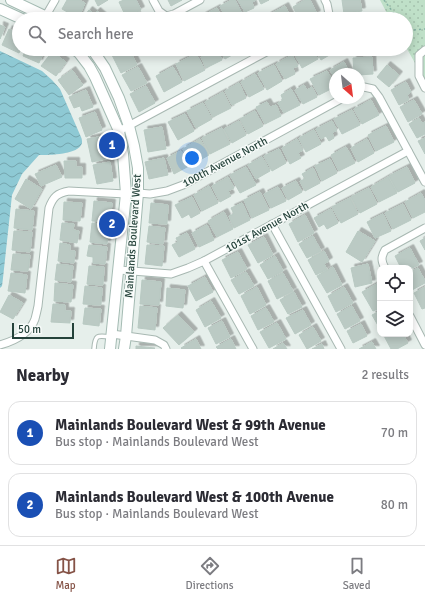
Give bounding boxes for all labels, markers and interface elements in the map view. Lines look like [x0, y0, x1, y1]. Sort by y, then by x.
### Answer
search box [12, 12, 413, 56]
icon: search [26, 23, 48, 45]
text: Search here [58, 25, 134, 43]
north arrow [329, 68, 365, 104]
pin: 1 [99, 130, 125, 160]
street label: 100th Avenue North [180, 134, 270, 190]
your location [182, 148, 202, 168]
street label: Mainlands Boulevard West [122, 174, 144, 298]
street label: 101st Avenue North [223, 199, 311, 255]
pin: 2 [99, 209, 125, 239]
map controls [377, 265, 413, 337]
button: locate [377, 265, 413, 301]
button: layers [377, 301, 413, 337]
scale bar [12, 321, 74, 340]
text: 50 m [18, 323, 41, 336]
text: Nearby [16, 365, 69, 386]
text: 2 results [361, 367, 409, 383]
text: Mainlands Boulevard West & 99th Avenue [55, 416, 326, 434]
text: 1 [26, 425, 34, 441]
text: 70 m [381, 425, 408, 441]
text: Bus stop · Mainlands Boulevard West [55, 434, 259, 450]
text: Mainlands Boulevard West & 100th Avenue [55, 488, 334, 506]
text: 2 [26, 497, 34, 513]
text: 80 m [381, 497, 408, 513]
text: Bus stop · Mainlands Boulevard West [55, 506, 259, 522]
tab: Map [55, 555, 77, 592]
tab: Directions [186, 555, 234, 592]
tab: Saved [343, 555, 370, 592]

